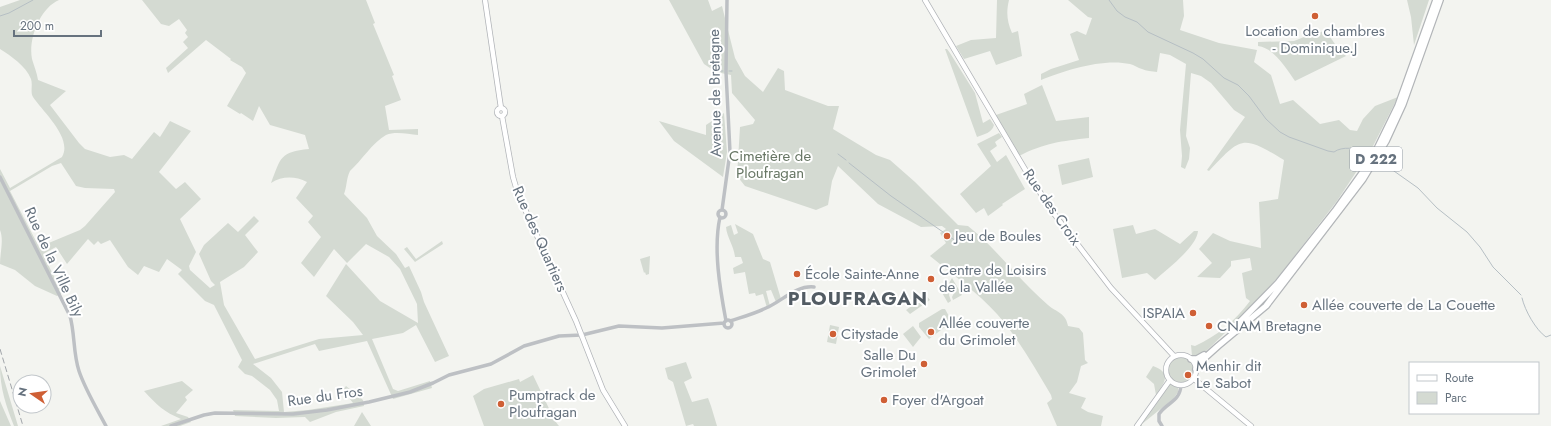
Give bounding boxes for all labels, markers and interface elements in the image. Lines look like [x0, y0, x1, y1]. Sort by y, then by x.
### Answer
marker: Location de chambres - Dominique.J [1310, 11, 1320, 21]
scale bar [14, 12, 101, 38]
text: 200 m [20, 17, 54, 35]
place label: Location de chambres - Dominique.J [1245, 20, 1385, 59]
street label: Avenue de Bretagne [703, 29, 727, 157]
park label: Cimetière de Ploufragan [729, 145, 811, 184]
road number: D 222 [1350, 147, 1402, 171]
street label: Rue des Croix [1017, 164, 1087, 250]
street label: Rue des Quartiers [507, 183, 573, 295]
street label: Rue de la Ville Bily [19, 203, 89, 321]
place label: Jeu de Boules [953, 225, 1041, 247]
marker: Jeu de Boules [942, 231, 952, 241]
place label: Centre de Loisirs de la Vallée [939, 259, 1046, 298]
place label: École Sainte-Anne [805, 263, 920, 285]
marker: École Sainte-Anne [792, 269, 802, 279]
marker: Centre de Loisirs de la Vallée [926, 274, 936, 284]
district label: PLOUFRAGAN [788, 285, 928, 312]
place label: Allée couverte de La Couette [1312, 294, 1496, 316]
marker: Allée couverte de La Couette [1299, 300, 1309, 310]
place label: ISPAIA [1142, 302, 1185, 324]
marker: ISPAIA [1188, 308, 1198, 318]
place label: Allée couverte du Grimolet [939, 312, 1030, 351]
place label: CNAM Bretagne [1217, 315, 1322, 337]
marker: CNAM Bretagne [1204, 321, 1214, 331]
place label: Citystade [841, 323, 899, 345]
marker: Allée couverte du Grimolet [926, 327, 936, 337]
marker: Citystade [828, 329, 838, 339]
place label: Salle Du Grimolet [861, 344, 916, 383]
place label: Menhir dit Le Sabot [1196, 355, 1262, 394]
marker: Salle Du Grimolet [919, 359, 929, 369]
legend [1409, 362, 1539, 414]
text: Route [1445, 369, 1474, 387]
marker: Menhir dit Le Sabot [1183, 370, 1193, 380]
north arrow [12, 374, 52, 414]
street label: Rue du Fros [286, 380, 364, 412]
place label: Pumptrack de Ploufragan [509, 384, 596, 423]
text: N [13, 386, 31, 398]
place label: Foyer d'Argoat [892, 389, 984, 411]
text: Parc [1445, 389, 1467, 407]
marker: Foyer d'Argoat [879, 395, 889, 405]
marker: Pumptrack de Ploufragan [496, 399, 506, 409]

